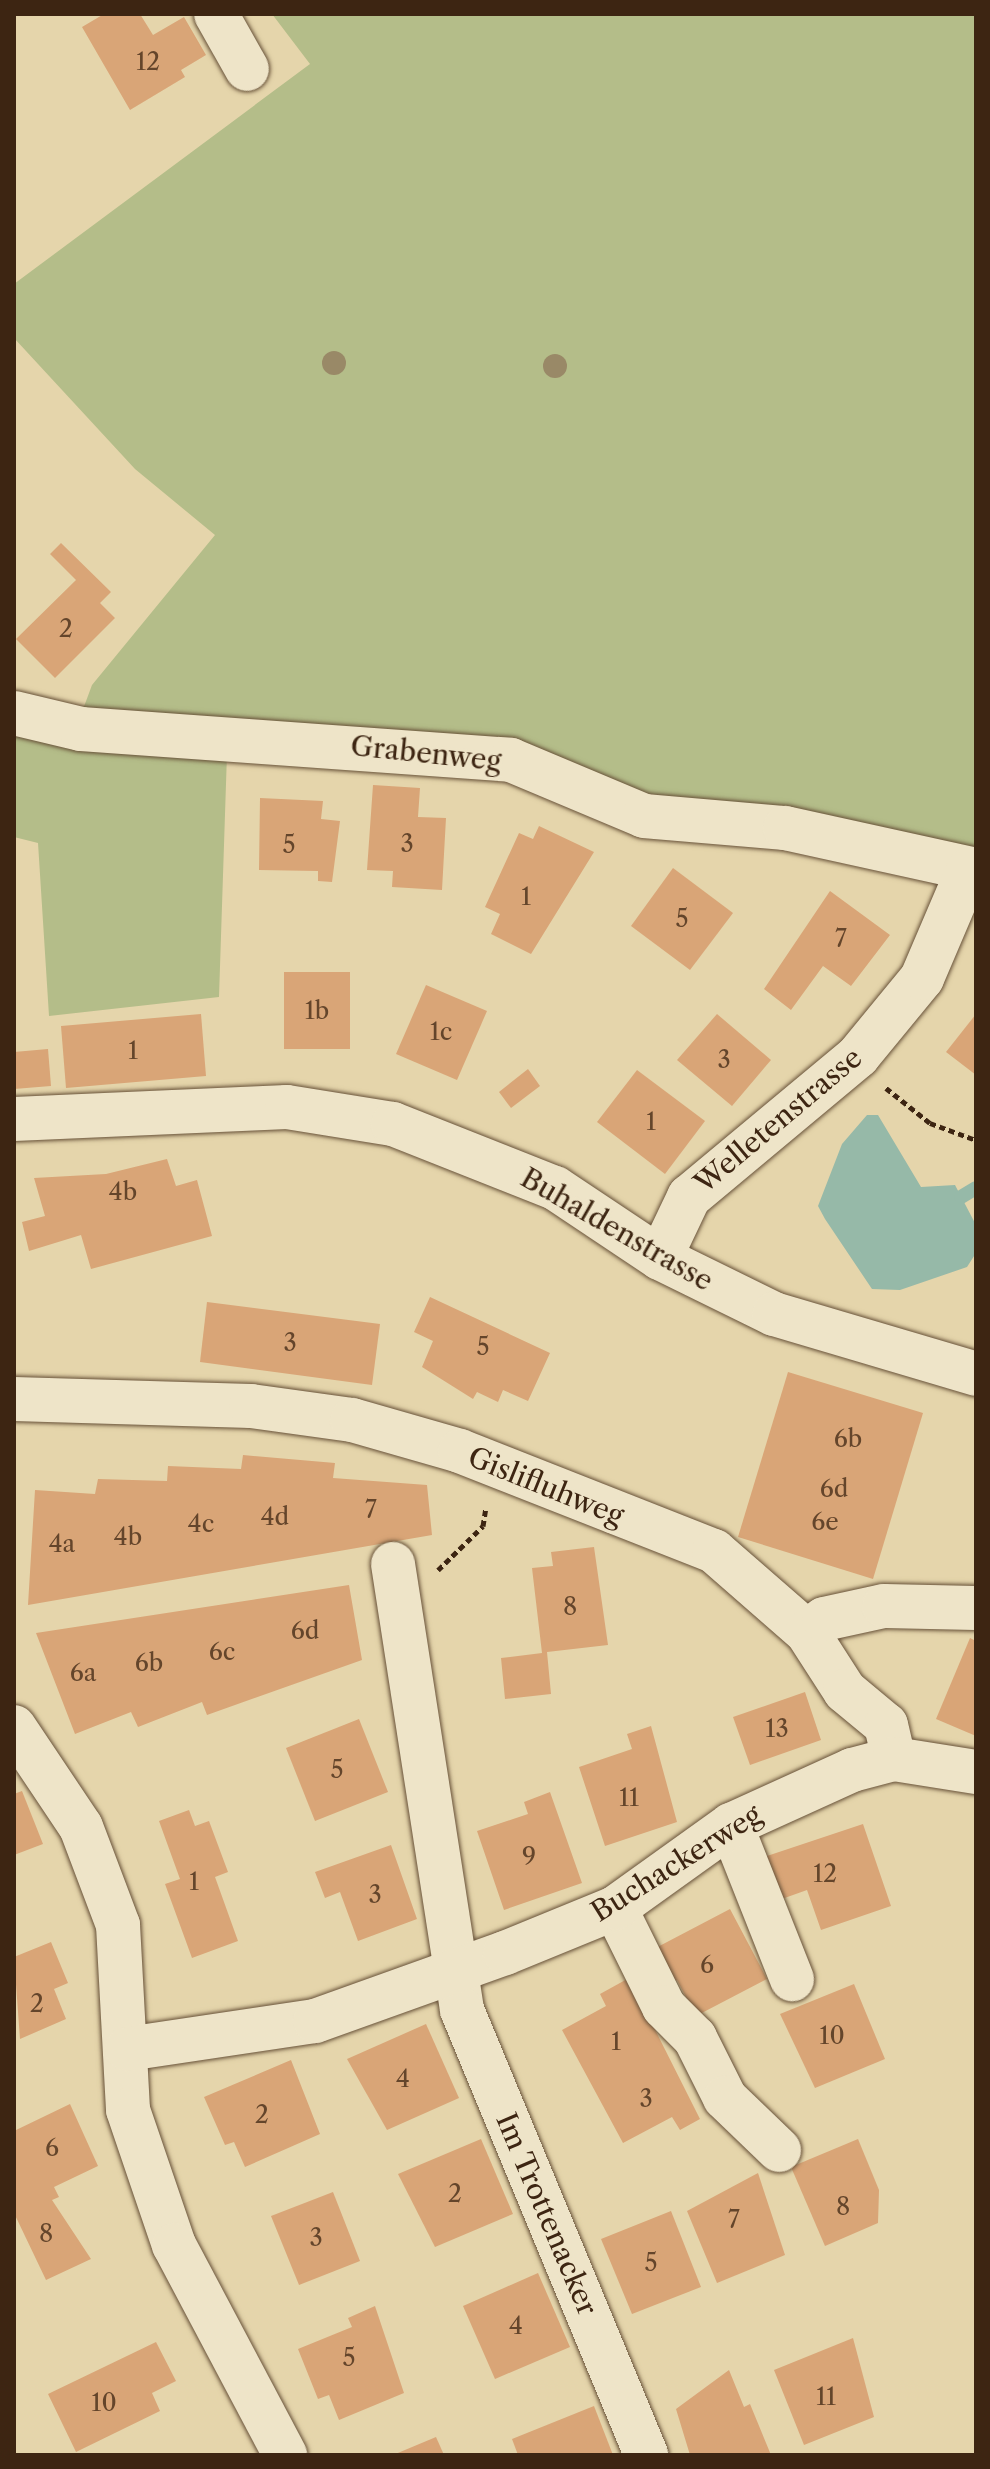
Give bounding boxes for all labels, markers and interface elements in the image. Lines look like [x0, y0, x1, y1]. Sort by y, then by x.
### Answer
house number: 12 [136, 48, 160, 76]
house number: 2 [59, 615, 73, 643]
street label: Grabenweg [349, 728, 503, 778]
house number: 3 [400, 830, 414, 858]
house number: 5 [282, 831, 296, 859]
house number: 1 [521, 883, 531, 911]
house number: 5 [675, 905, 689, 933]
house number: 7 [835, 925, 847, 953]
house number: 1b [305, 997, 329, 1025]
house number: 1c [430, 1018, 452, 1046]
house number: 1 [128, 1037, 138, 1065]
street label: Welletenstrasse [688, 1040, 868, 1200]
house number: 3 [717, 1046, 731, 1074]
house number: 1 [646, 1108, 656, 1136]
street label: Buhaldenstrasse [515, 1160, 719, 1298]
house number: 4b [109, 1178, 137, 1206]
house number: 3 [283, 1329, 297, 1357]
house number: 5 [476, 1333, 490, 1361]
house number: 6b [834, 1425, 862, 1453]
street label: Gislifluhweg [463, 1440, 629, 1532]
house number: 6d [820, 1475, 848, 1503]
house number: 7 [365, 1496, 377, 1524]
house number: 4d [261, 1503, 289, 1531]
house number: 6e [811, 1508, 839, 1536]
house number: 4c [188, 1510, 214, 1538]
house number: 4b [114, 1523, 142, 1551]
house number: 4a [49, 1530, 75, 1558]
house number: 8 [563, 1593, 577, 1621]
house number: 6d [291, 1617, 319, 1645]
house number: 6c [209, 1638, 235, 1666]
house number: 6b [135, 1649, 163, 1677]
house number: 6a [70, 1659, 96, 1687]
house number: 13 [765, 1715, 789, 1743]
house number: 5 [330, 1756, 344, 1784]
house number: 11 [619, 1784, 639, 1812]
street label: Buchackerweg [585, 1797, 767, 1929]
house number: 9 [522, 1843, 536, 1871]
house number: 12 [813, 1860, 837, 1888]
house number: 1 [189, 1868, 199, 1896]
house number: 3 [368, 1881, 382, 1909]
house number: 6 [700, 1951, 714, 1979]
house number: 2 [30, 1990, 44, 2018]
house number: 10 [819, 2022, 845, 2050]
house number: 1 [611, 2028, 621, 2056]
house number: 4 [396, 2065, 410, 2093]
house number: 3 [639, 2085, 653, 2113]
house number: 2 [255, 2101, 269, 2129]
street label: Im Trottenacker [489, 2108, 605, 2320]
house number: 6 [45, 2134, 59, 2162]
house number: 2 [448, 2180, 462, 2208]
house number: 8 [836, 2193, 850, 2221]
house number: 7 [728, 2206, 740, 2234]
house number: 8 [39, 2220, 53, 2248]
house number: 3 [309, 2224, 323, 2252]
house number: 5 [644, 2249, 658, 2277]
house number: 4 [509, 2312, 523, 2340]
house number: 5 [342, 2344, 356, 2372]
house number: 11 [816, 2383, 836, 2411]
house number: 10 [91, 2389, 117, 2417]

